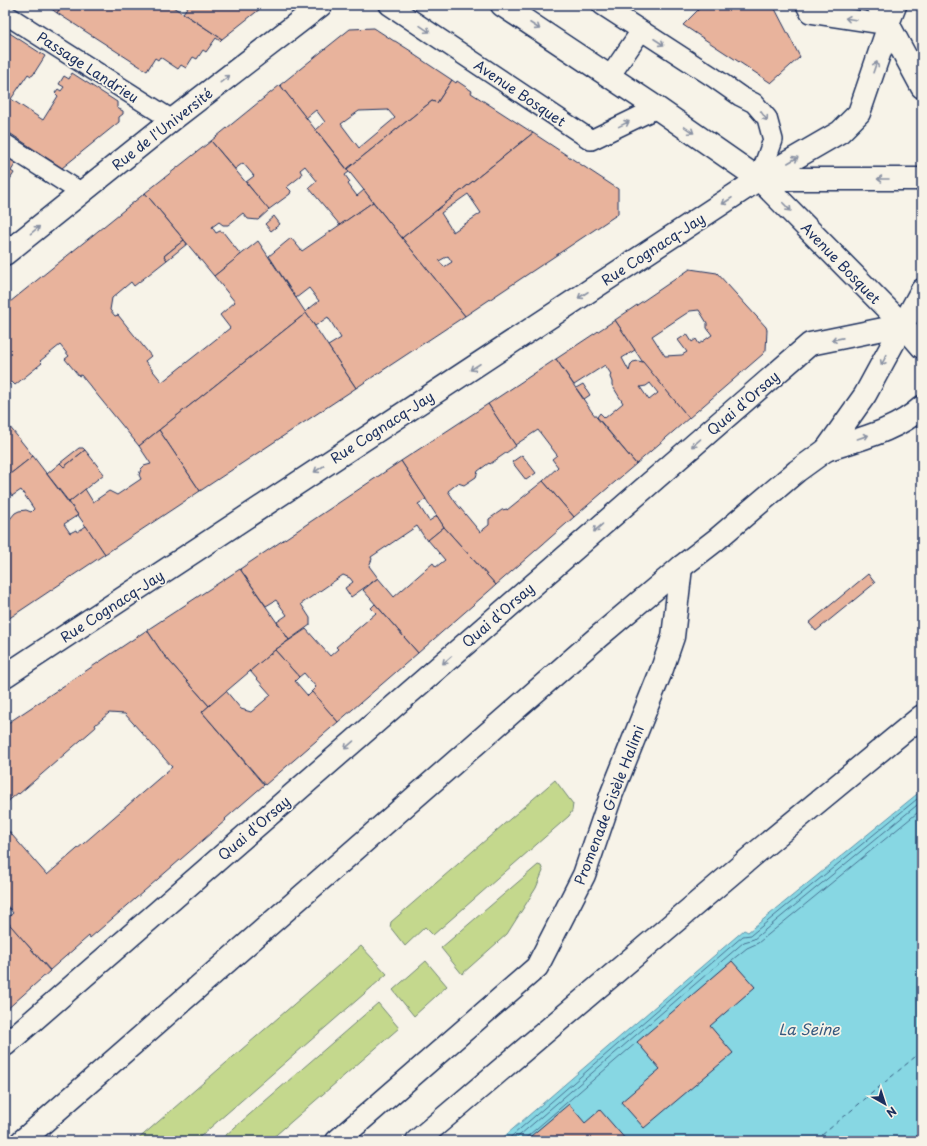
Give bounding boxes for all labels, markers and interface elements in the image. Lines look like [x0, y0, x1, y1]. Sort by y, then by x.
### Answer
one-way arrow [845, 15, 858, 23]
one-way arrow [529, 22, 540, 30]
one-way arrow [419, 25, 430, 33]
street label: Passage Landrieu [33, 26, 143, 108]
one-way arrow [653, 37, 664, 46]
street label: Avenue Bosquet [470, 54, 570, 132]
one-way arrow [871, 61, 879, 73]
one-way arrow [219, 75, 230, 83]
street label: Rue de l'Université [107, 83, 217, 175]
one-way arrow [760, 110, 768, 121]
one-way arrow [618, 120, 630, 127]
one-way arrow [683, 126, 694, 134]
one-way arrow [787, 155, 799, 163]
one-way arrow [877, 175, 890, 183]
one-way arrow [721, 197, 733, 205]
one-way arrow [782, 202, 792, 212]
street label: Rue Cognacq-Jay [597, 208, 709, 290]
street label: Avenue Bosquet [796, 217, 886, 309]
one-way arrow [30, 225, 41, 234]
one-way arrow [578, 291, 589, 299]
one-way arrow [831, 335, 844, 343]
one-way arrow [880, 354, 888, 366]
one-way arrow [469, 363, 480, 371]
street label: Quai d'Orsay [702, 366, 784, 440]
street label: Rue Cognacq-Jay [326, 386, 438, 468]
one-way arrow [856, 433, 869, 440]
one-way arrow [691, 439, 701, 448]
one-way arrow [314, 465, 325, 473]
one-way arrow [593, 524, 603, 533]
street label: Rue Cognacq-Jay [56, 565, 168, 647]
street label: Quai d'Orsay [457, 578, 539, 652]
one-way arrow [442, 655, 452, 664]
street label: Promenade Gisèle Halimi [569, 722, 649, 888]
one-way arrow [344, 740, 354, 750]
street label: Quai d'Orsay [213, 791, 295, 865]
water label: La Seine [778, 1017, 840, 1040]
north arrow [865, 1084, 905, 1124]
text: N [883, 1103, 900, 1122]

